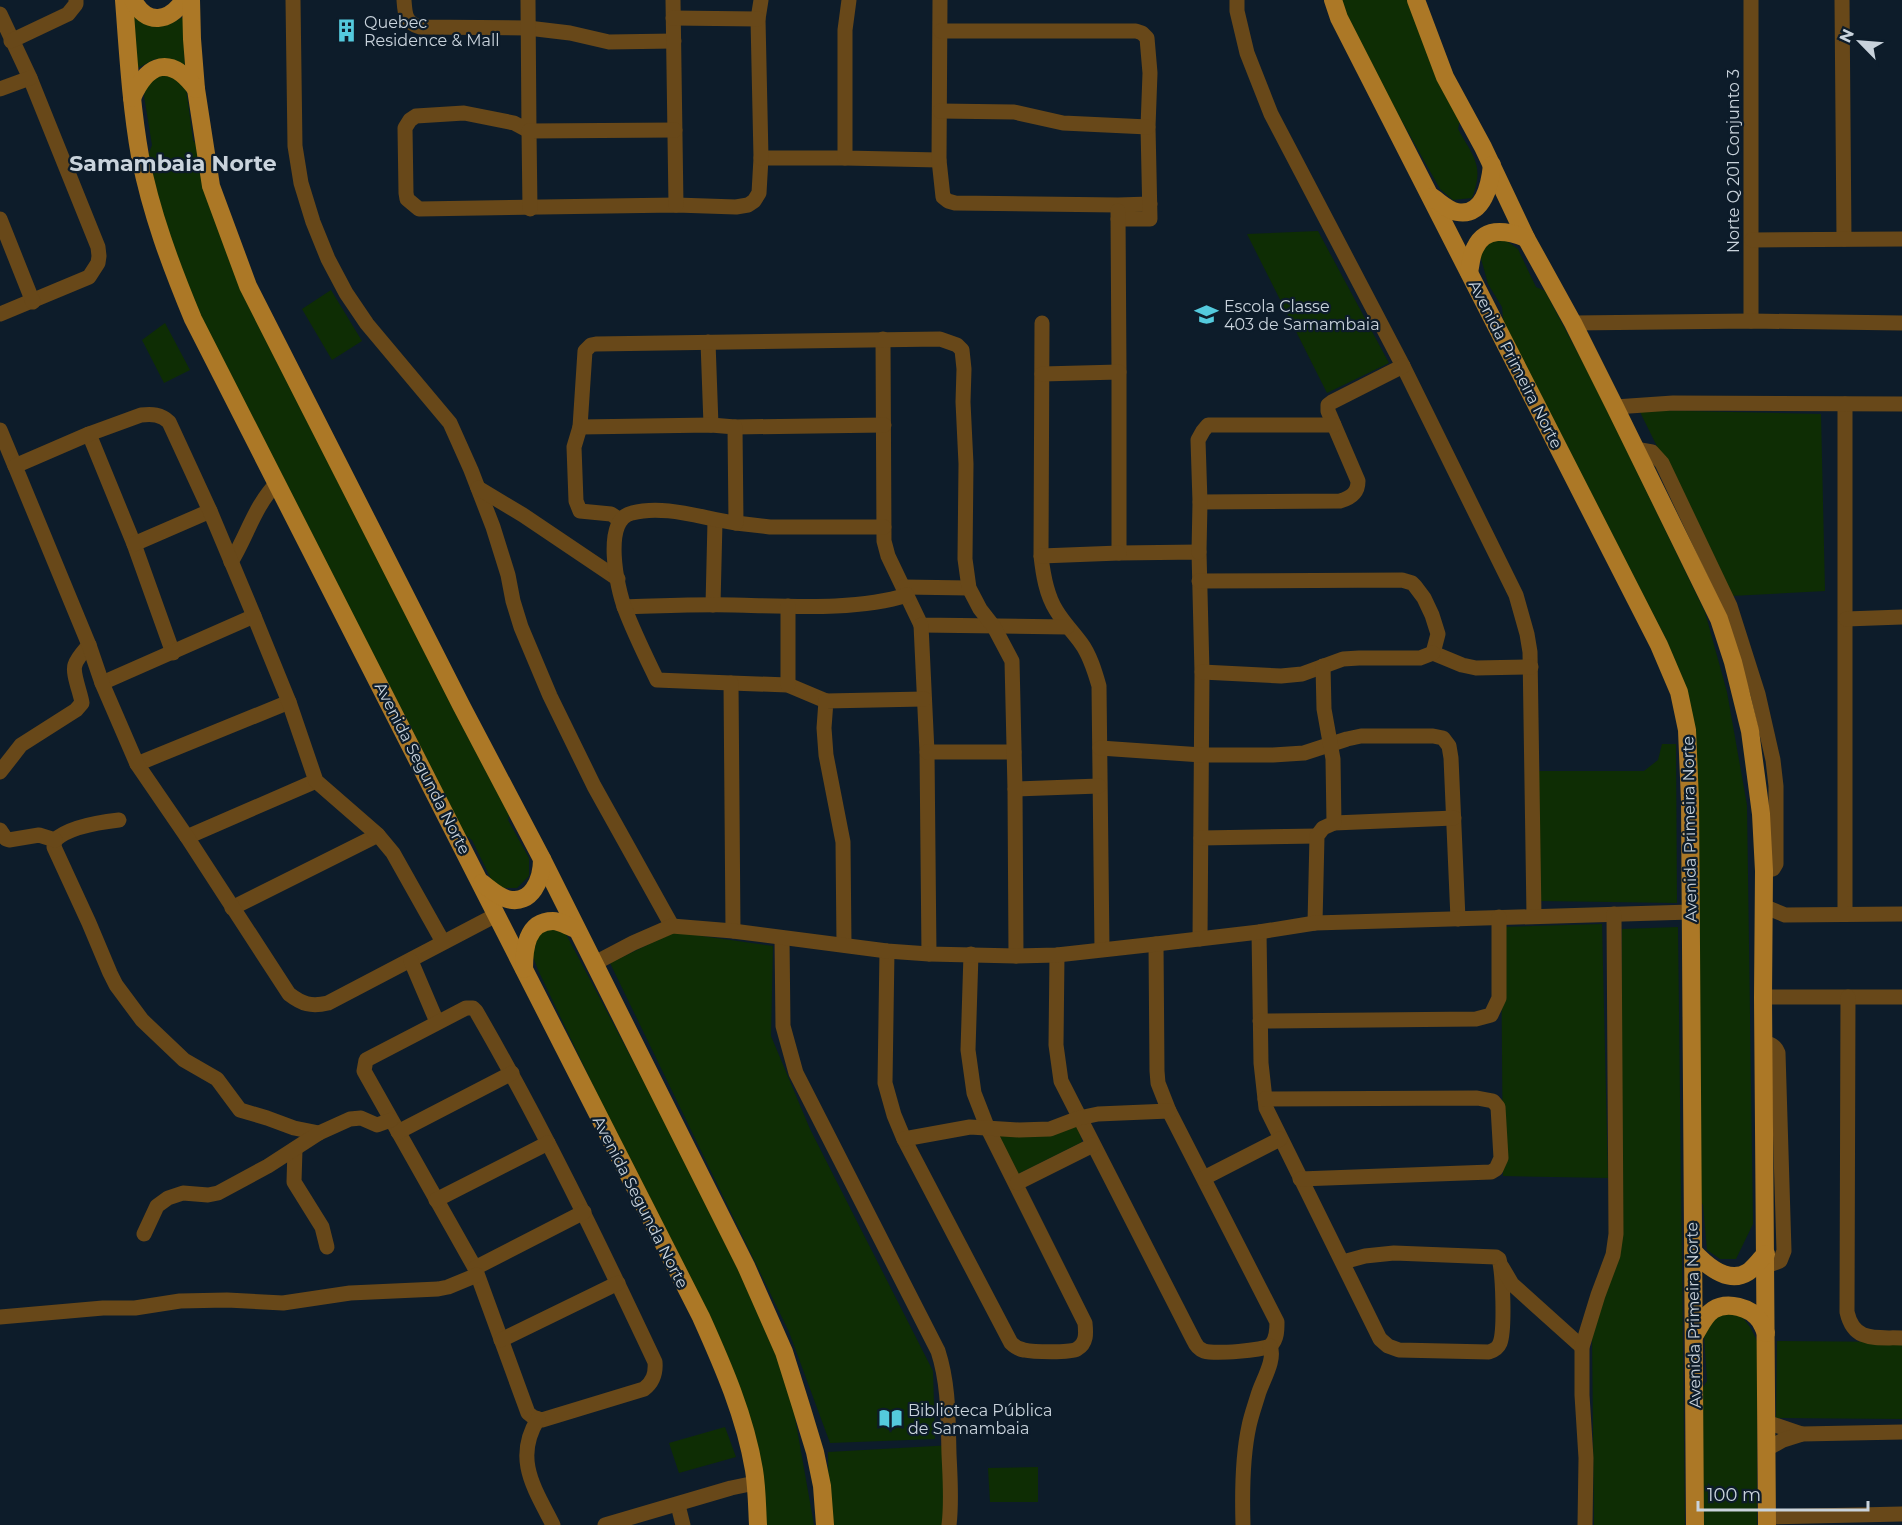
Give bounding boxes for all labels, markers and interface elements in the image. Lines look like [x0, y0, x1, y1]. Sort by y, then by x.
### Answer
north arrow [1830, 12, 1890, 72]
place label: Quebec Residence & Mall [364, 13, 500, 50]
building icon: Quebec Residence & Mall [333, 18, 359, 44]
text: N [1836, 26, 1858, 46]
street label: Norte Q 201 Conjunto 3 [1724, 69, 1743, 253]
district label: Samambaia Norte [69, 150, 277, 177]
street label: Avenida Primeira Norte [1465, 277, 1566, 452]
place label: Escola Classe 403 de Samambaia [1224, 297, 1380, 334]
school or university icon: Escola Classe 403 de Samambaia [1193, 302, 1219, 328]
street label: Avenida Segunda Norte [371, 679, 474, 858]
street label: Avenida Primeira Norte [1678, 736, 1701, 922]
street label: Avenida Segunda Norte [589, 1113, 692, 1292]
street label: Avenida Primeira Norte [1682, 1222, 1705, 1408]
place label: Biblioteca Pública de Samambaia [908, 1401, 1053, 1438]
library icon: Biblioteca Pública de Samambaia [877, 1406, 903, 1432]
scale bar [1698, 1474, 1868, 1512]
text: 100 m [1707, 1484, 1761, 1506]

